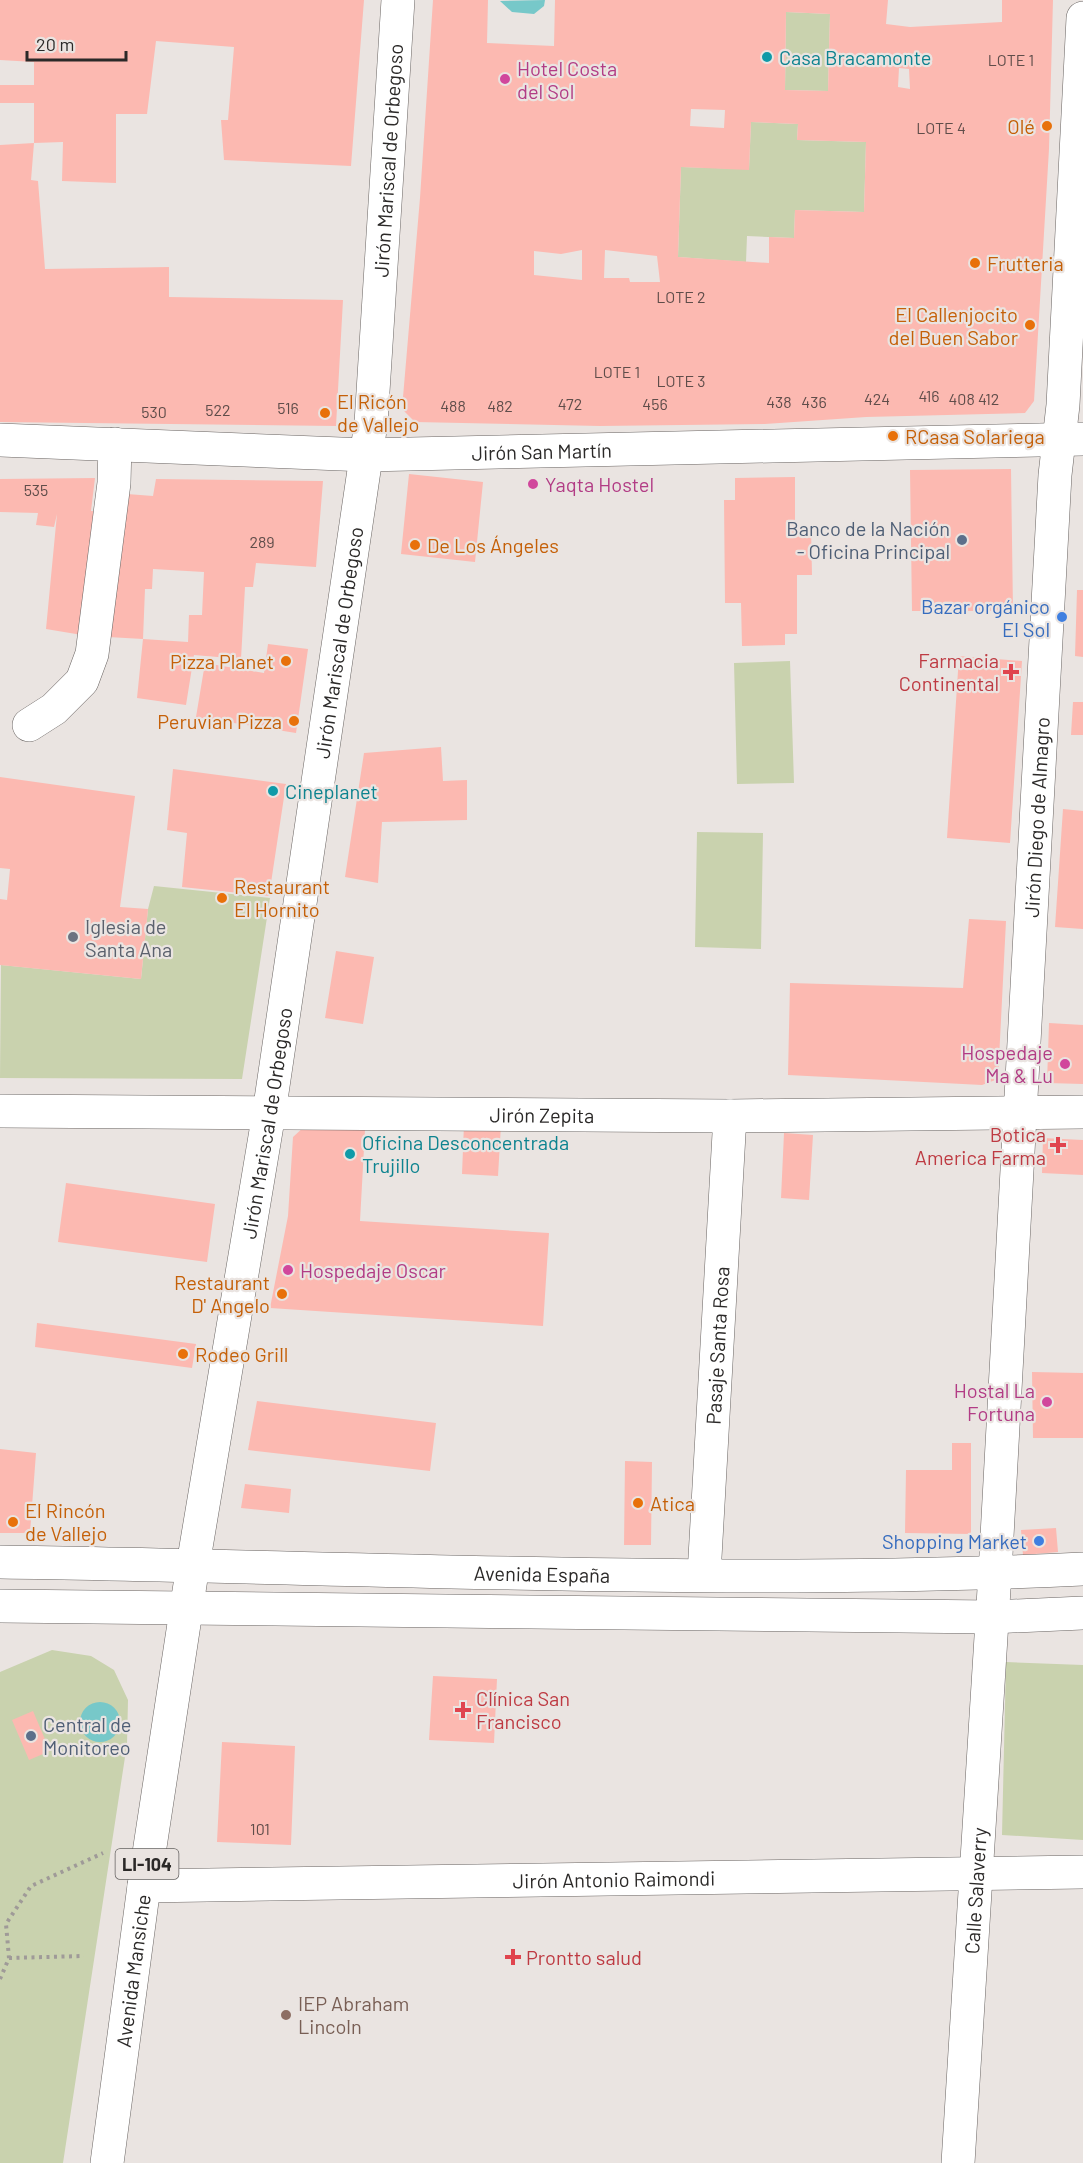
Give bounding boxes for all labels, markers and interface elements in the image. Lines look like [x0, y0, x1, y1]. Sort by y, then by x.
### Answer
scale bar [27, 24, 126, 62]
text: 20 m [36, 33, 74, 55]
street label: Jirón Mariscal de Orbegoso [368, 43, 407, 278]
place label: Casa Bracamonte [779, 45, 931, 69]
marker: Casa Bracamonte [760, 50, 774, 64]
house number: LOTE 1 [988, 50, 1034, 69]
place label: Hotel Costa del Sol [517, 56, 617, 103]
marker: Hotel Costa del Sol [498, 72, 512, 86]
place label: Olé [1007, 114, 1035, 138]
house number: LOTE 4 [916, 118, 966, 137]
marker: Olé [1040, 119, 1054, 133]
place label: Frutteria [987, 251, 1064, 275]
marker: Frutteria [968, 256, 982, 270]
house number: LOTE 2 [656, 287, 706, 306]
place label: El Callenjocito del Buen Sabor [889, 302, 1018, 349]
marker: El Callenjocito del Buen Sabor [1023, 318, 1037, 332]
house number: LOTE 1 [594, 362, 640, 381]
house number: LOTE 3 [656, 371, 706, 390]
house number: 416 [918, 386, 940, 405]
place label: El Ricón de Vallejo [337, 389, 419, 436]
house number: 424 [864, 389, 890, 408]
house number: 408 412 [949, 389, 999, 408]
house number: 438 [766, 392, 792, 411]
house number: 436 [801, 392, 827, 411]
house number: 472 [558, 394, 582, 413]
house number: 456 [642, 394, 668, 413]
house number: 488 [440, 396, 466, 415]
house number: 482 [487, 396, 513, 415]
house number: 516 [277, 398, 299, 417]
house number: 522 [205, 400, 231, 419]
house number: 530 [141, 402, 167, 421]
marker: El Ricón de Vallejo [318, 406, 332, 420]
place label: RCasa Solariega [905, 424, 1045, 448]
marker: RCasa Solariega [886, 429, 900, 443]
street label: Jirón San Martín [471, 438, 612, 465]
place label: Yaqta Hostel [545, 472, 654, 496]
marker: Yaqta Hostel [526, 477, 540, 491]
house number: 535 [24, 480, 48, 499]
place label: Banco de la Nación - Oficina Principal [786, 516, 950, 563]
street label: Jirón Mariscal de Orbegoso [310, 525, 368, 760]
house number: 289 [249, 532, 275, 551]
place label: De Los Ángeles [427, 533, 559, 557]
marker: Banco de la Nación - Oficina Principal [955, 533, 969, 547]
marker: De Los Ángeles [408, 538, 422, 552]
place label: Bazar orgánico El Sol [921, 594, 1050, 641]
marker: Bazar orgánico El Sol [1055, 610, 1069, 624]
place label: Farmacia Continental [899, 648, 999, 695]
place label: Pizza Planet [170, 649, 274, 673]
marker: Pizza Planet [279, 654, 293, 668]
marker: Farmacia Continental [1004, 665, 1018, 679]
place label: Peruvian Pizza [157, 709, 282, 733]
marker: Peruvian Pizza [287, 714, 301, 728]
street label: Jirón Diego de Almagro [1019, 716, 1054, 918]
place label: Cineplanet [285, 779, 378, 803]
marker: Cineplanet [266, 784, 280, 798]
place label: Restaurant El Hornito [234, 874, 330, 921]
marker: Restaurant El Hornito [215, 891, 229, 905]
place label: Iglesia de Santa Ana [85, 914, 172, 961]
marker: Iglesia de Santa Ana [66, 930, 80, 944]
street label: Jirón Mariscal de Orbegoso [236, 1006, 296, 1241]
place label: Hospedaje Ma & Lu [961, 1040, 1053, 1087]
marker: Hospedaje Ma & Lu [1058, 1057, 1072, 1071]
street label: Jirón Zepita [490, 1102, 594, 1127]
place label: Botica America Farma [915, 1122, 1046, 1169]
place label: Oficina Desconcentrada Trujillo [362, 1130, 569, 1177]
marker: Botica America Farma [1051, 1138, 1065, 1152]
marker: Oficina Desconcentrada Trujillo [343, 1147, 357, 1161]
place label: Hospedaje Oscar [300, 1258, 446, 1282]
marker: Hospedaje Oscar [281, 1263, 295, 1277]
street label: Pasaje Santa Rosa [701, 1266, 733, 1425]
place label: Restaurant D' Angelo [174, 1270, 270, 1317]
marker: Restaurant D' Angelo [275, 1287, 289, 1301]
place label: Rodeo Grill [195, 1342, 288, 1366]
marker: Rodeo Grill [176, 1347, 190, 1361]
place label: Hostal La Fortuna [954, 1378, 1035, 1425]
marker: Hostal La Fortuna [1040, 1395, 1054, 1409]
place label: Atica [650, 1491, 695, 1515]
marker: Atica [631, 1496, 645, 1510]
place label: El Rincón de Vallejo [25, 1498, 107, 1545]
marker: El Rincón de Vallejo [6, 1515, 20, 1529]
place label: Shopping Market [882, 1529, 1027, 1553]
marker: Shopping Market [1032, 1534, 1046, 1548]
street label: Avenida España [473, 1560, 610, 1587]
place label: Clínica San Francisco [476, 1686, 570, 1733]
marker: Clínica San Francisco [454, 1701, 472, 1719]
place label: Central de Monitoreo [43, 1712, 131, 1759]
marker: Central de Monitoreo [24, 1729, 38, 1743]
house number: 101 [250, 1819, 270, 1838]
street label: Calle Salaverry [959, 1826, 991, 1955]
road number: LI-104 [116, 1849, 178, 1879]
street label: Jirón Antonio Raimondi [513, 1865, 715, 1893]
street label: Avenida Mansiche [111, 1893, 155, 2049]
place label: Prontto salud [526, 1945, 642, 1969]
marker: Prontto salud [504, 1948, 522, 1966]
place label: IEP Abraham Lincoln [298, 1991, 409, 2038]
marker: IEP Abraham Lincoln [279, 2008, 293, 2022]

